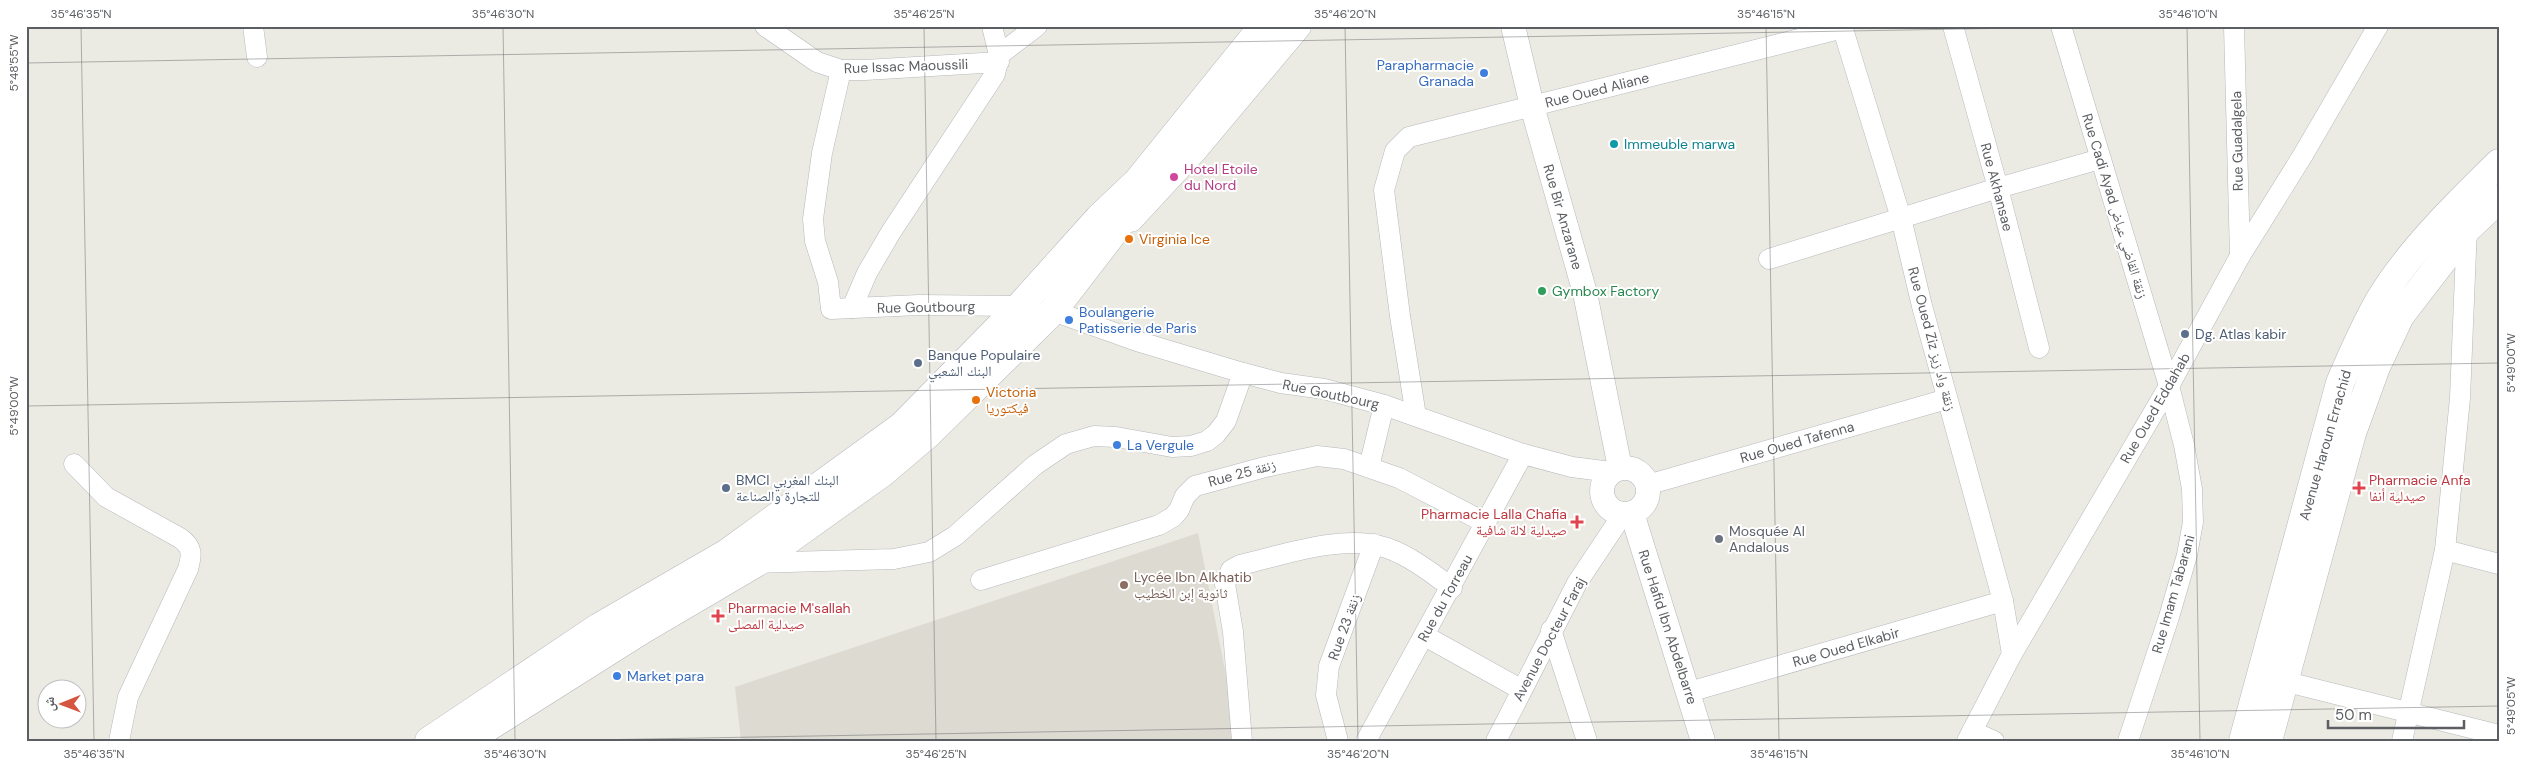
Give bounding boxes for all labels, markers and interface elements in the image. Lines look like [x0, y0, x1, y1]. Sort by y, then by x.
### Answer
text: 35°46'35"N [50, 6, 112, 22]
text: 35°46'30"N [472, 6, 534, 22]
text: 35°46'25"N [893, 6, 955, 22]
text: 35°46'20"N [1314, 6, 1376, 22]
text: 35°46'15"N [1737, 6, 1795, 22]
text: 35°46'10"N [2159, 6, 2218, 22]
text: 5°48'55"W [6, 34, 22, 92]
street label: Rue Issac Maoussili [844, 55, 968, 77]
place label: Parapharmacie Granada [1377, 56, 1474, 90]
marker: Parapharmacie Granada [1478, 67, 1490, 79]
street label: Rue Oued Aliane [1543, 68, 1651, 112]
street label: Rue Guadalgela [2227, 91, 2247, 191]
street label: Rue Cadi Ayad زنقة القاضي عياض [2076, 111, 2152, 302]
place label: Immeuble marwa [1624, 135, 1735, 153]
marker: Immeuble marwa [1608, 138, 1620, 150]
street label: Rue Akhansae [1977, 141, 2017, 233]
place label: Hotel Etoile du Nord [1184, 160, 1258, 194]
street label: Rue Bir Anzarane [1539, 162, 1587, 272]
marker: Hotel Etoile du Nord [1168, 171, 1180, 183]
place label: Virginia Ice [1139, 230, 1210, 248]
marker: Virginia Ice [1123, 233, 1135, 245]
street label: Rue Oued Ziz زنقة واد زيز [1904, 265, 1960, 413]
place label: Gymbox Factory [1552, 282, 1660, 300]
marker: Gymbox Factory [1536, 285, 1548, 297]
street label: Rue Goutbourg [877, 297, 976, 317]
place label: Boulangerie Patisserie de Paris [1079, 303, 1197, 337]
marker: Boulangerie Patisserie de Paris [1063, 314, 1075, 326]
place label: Dg. Atlas kabir [2195, 325, 2287, 343]
marker: Dg. Atlas kabir [2179, 328, 2191, 340]
text: 5°49'00"W [2503, 333, 2519, 393]
place label: Banque Populaire البنك الشعبي [928, 346, 1040, 383]
street label: Rue Oued Eddahab [2116, 349, 2194, 467]
marker: Banque Populaire البنك الشعبي [912, 357, 924, 369]
street label: Avenue Haroun Errachid [2295, 368, 2355, 522]
street label: Rue Goutbourg [1281, 375, 1381, 413]
text: 5°49'00"W [6, 376, 22, 436]
place label: Victoria فيكتوريا [986, 383, 1036, 417]
marker: Victoria فيكتوريا [970, 394, 982, 406]
street label: Rue Oued Tafenna [1738, 417, 1856, 467]
place label: La Vergule [1127, 436, 1194, 454]
marker: La Vergule [1111, 439, 1123, 451]
street label: Rue 25 زنقة [1206, 455, 1278, 491]
place label: BMCI البنك المغربي للتجارة والصناعة [736, 471, 839, 505]
place label: Pharmacie Anfa صيدلية أنفا [2369, 471, 2471, 505]
marker: BMCI البنك المغربي للتجارة والصناعة [720, 482, 732, 494]
marker: Pharmacie Anfa صيدلية أنفا [2353, 482, 2365, 494]
place label: Pharmacie Lalla Chafia صيدلية لالة شافية [1421, 505, 1567, 539]
marker: Pharmacie Lalla Chafia صيدلية لالة شافية [1571, 516, 1583, 528]
place label: Mosquée Al Andalous [1729, 522, 1805, 556]
marker: Mosquée Al Andalous [1713, 533, 1725, 545]
street label: Rue Imam Tabarani [2147, 533, 2199, 655]
street label: Rue Hafid Ibn Abdelbarre [1634, 547, 1702, 707]
street label: Rue du Torreau [1414, 551, 1476, 645]
place label: Lycée Ibn Alkhatib ثانوية إبن الخطيب [1134, 568, 1252, 603]
street label: Avenue Docteur Faraj [1509, 574, 1589, 704]
marker: Lycée Ibn Alkhatib ثانوية إبن الخطيب [1118, 579, 1130, 591]
street label: Rue 23 زنقة [1324, 591, 1364, 663]
place label: Pharmacie M'sallah صيدلية المصلى [728, 599, 851, 633]
marker: Pharmacie M'sallah صيدلية المصلى [712, 610, 724, 622]
street label: Rue Oued Elkabir [1791, 623, 1901, 671]
place label: Market para [627, 667, 704, 685]
marker: Market para [611, 670, 623, 682]
text: 5°49'05"W [2503, 676, 2519, 735]
north arrow [38, 680, 88, 730]
text: ش [40, 697, 58, 712]
scale bar [2328, 697, 2464, 729]
text: 50 m [2335, 705, 2372, 725]
text: 35°46'35"N [63, 746, 125, 762]
text: 35°46'30"N [484, 746, 546, 762]
text: 35°46'25"N [905, 746, 967, 762]
text: 35°46'20"N [1327, 746, 1389, 762]
text: 35°46'15"N [1750, 746, 1808, 762]
text: 35°46'10"N [2171, 746, 2230, 762]

